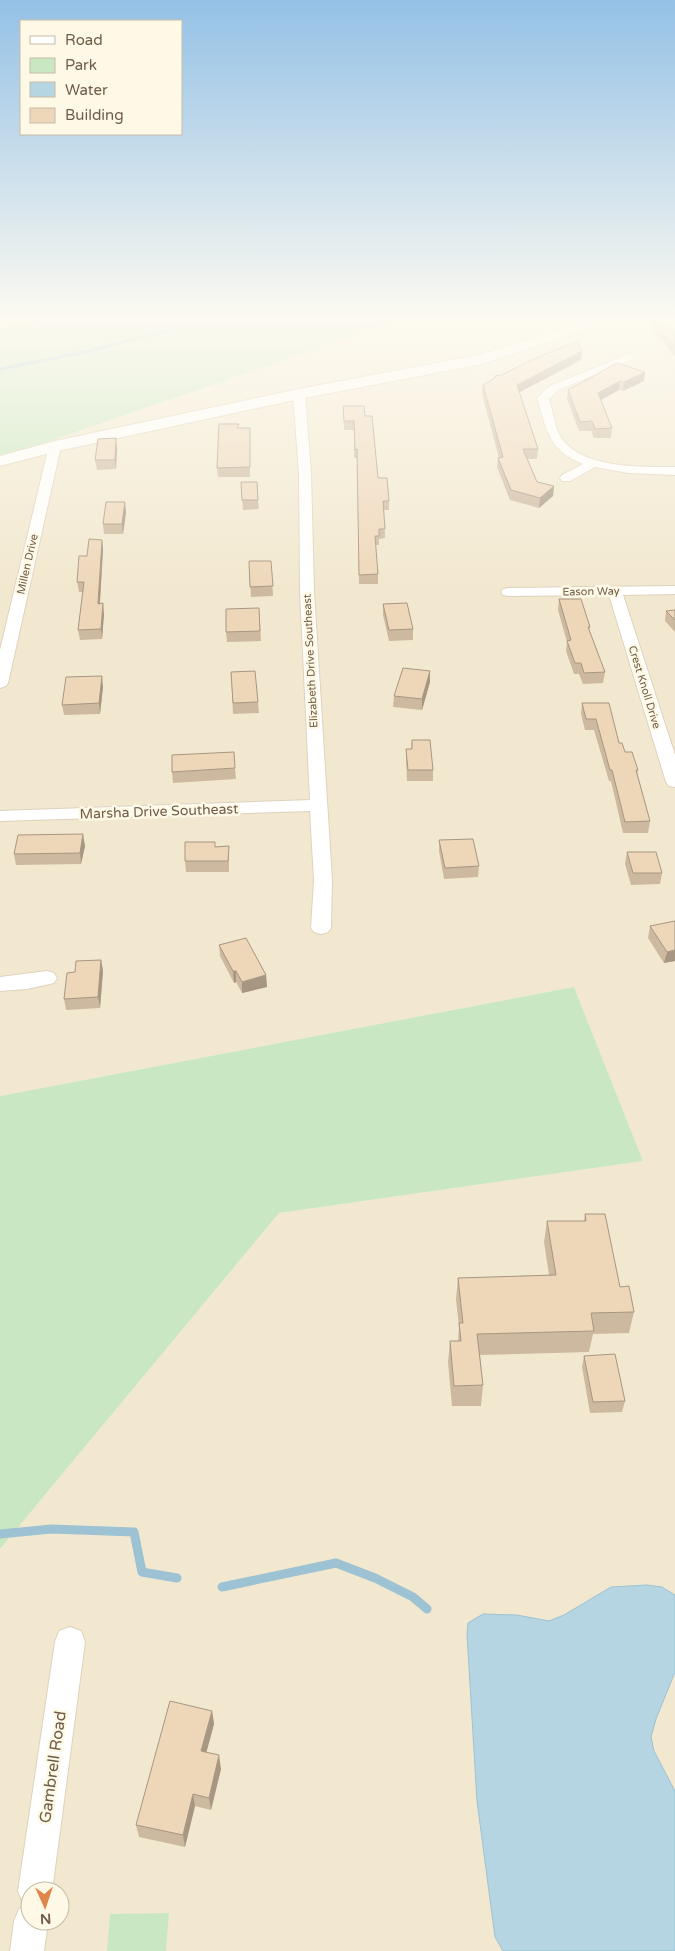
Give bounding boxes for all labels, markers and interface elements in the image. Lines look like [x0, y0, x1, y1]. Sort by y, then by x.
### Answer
legend [20, 20, 182, 135]
text: Road [65, 31, 103, 49]
text: Park [65, 56, 97, 74]
text: Water [65, 81, 108, 99]
text: Building [65, 106, 124, 124]
street label: Millen Drive [14, 533, 41, 596]
street label: Eason Way [562, 584, 620, 598]
street label: Elizabeth Drive Southeast [301, 594, 320, 728]
street label: Crest Knoll Drive [626, 644, 663, 730]
street label: Marsha Drive Southeast [79, 800, 239, 823]
street label: Gambrell Road [35, 1710, 71, 1825]
north arrow [20, 1881, 70, 1931]
text: N [40, 1910, 52, 1927]

